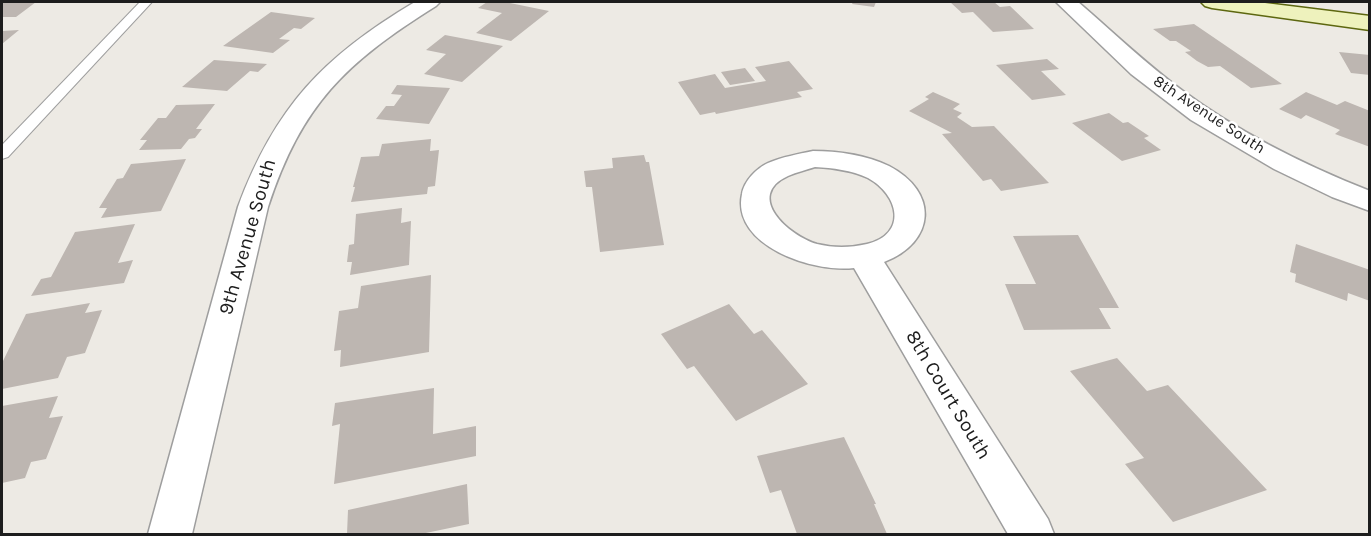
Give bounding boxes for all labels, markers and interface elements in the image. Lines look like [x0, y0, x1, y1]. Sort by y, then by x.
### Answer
street label: 8th Avenue South [1149, 72, 1269, 158]
street label: 9th Avenue South [214, 156, 282, 318]
street label: 8th Court South [900, 326, 996, 464]

